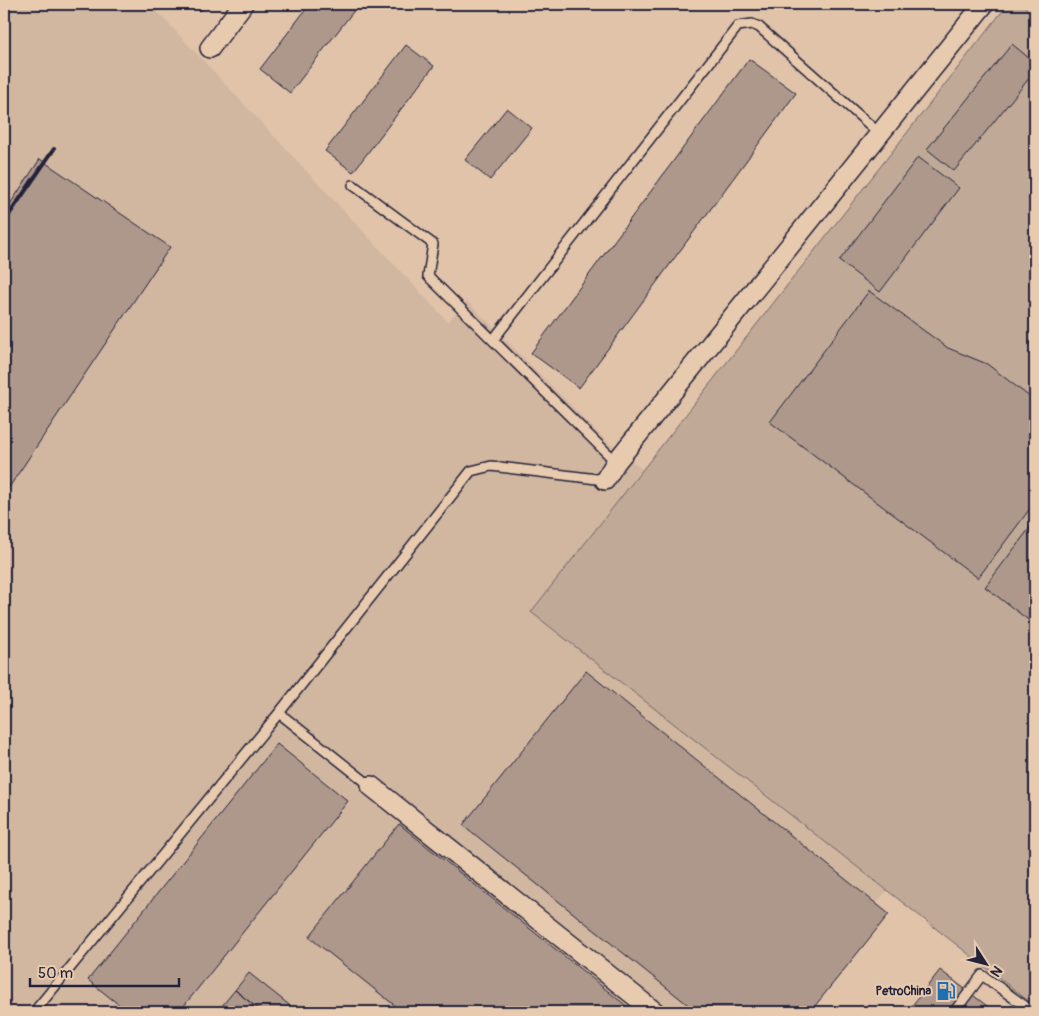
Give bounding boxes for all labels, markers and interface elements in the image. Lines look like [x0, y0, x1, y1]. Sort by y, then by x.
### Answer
north arrow [962, 938, 1012, 988]
scale bar [30, 956, 179, 988]
text: N [986, 963, 1006, 980]
text: 50 m [38, 964, 73, 983]
fuel station icon: PetroChina [935, 980, 957, 1002]
place label: PetroChina [876, 984, 931, 999]

